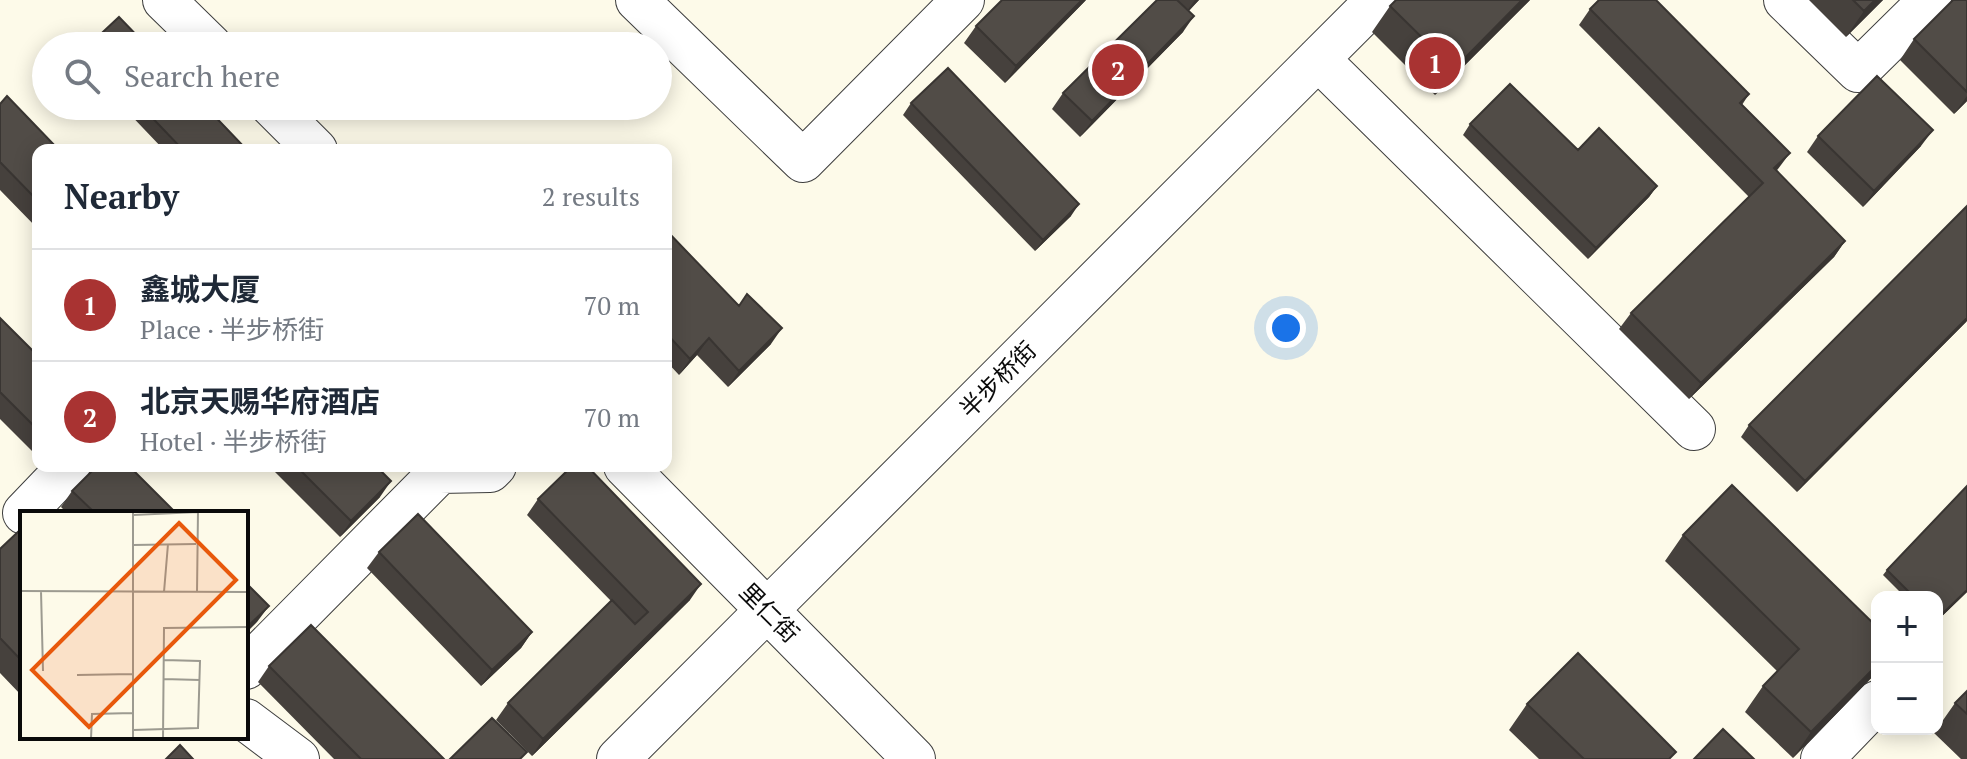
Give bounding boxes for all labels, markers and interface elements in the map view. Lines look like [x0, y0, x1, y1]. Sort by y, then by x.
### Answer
search box [32, 32, 672, 120]
pin: 1 [1409, 33, 1461, 93]
pin: 2 [1092, 40, 1144, 100]
icon: search [60, 54, 104, 98]
text: Search here [124, 56, 280, 96]
text: Nearby [64, 174, 179, 219]
text: 2 results [542, 179, 640, 213]
text: 鑫城大厦 [140, 269, 260, 309]
text: 1 [83, 288, 97, 322]
text: 70 m [584, 288, 640, 322]
your location [1266, 308, 1306, 348]
text: Place · 半步桥街 [140, 312, 324, 346]
street label: 半步桥街 [952, 334, 1043, 425]
text: 北京天赐华府酒店 [140, 381, 380, 421]
text: 2 [83, 400, 97, 434]
text: 70 m [584, 400, 640, 434]
text: Hotel · 半步桥街 [140, 424, 326, 458]
inset map [20, 511, 248, 739]
street label: 里仁街 [733, 576, 806, 649]
map controls [1871, 591, 1943, 735]
button: + [1871, 591, 1943, 663]
button: − [1871, 663, 1943, 735]

